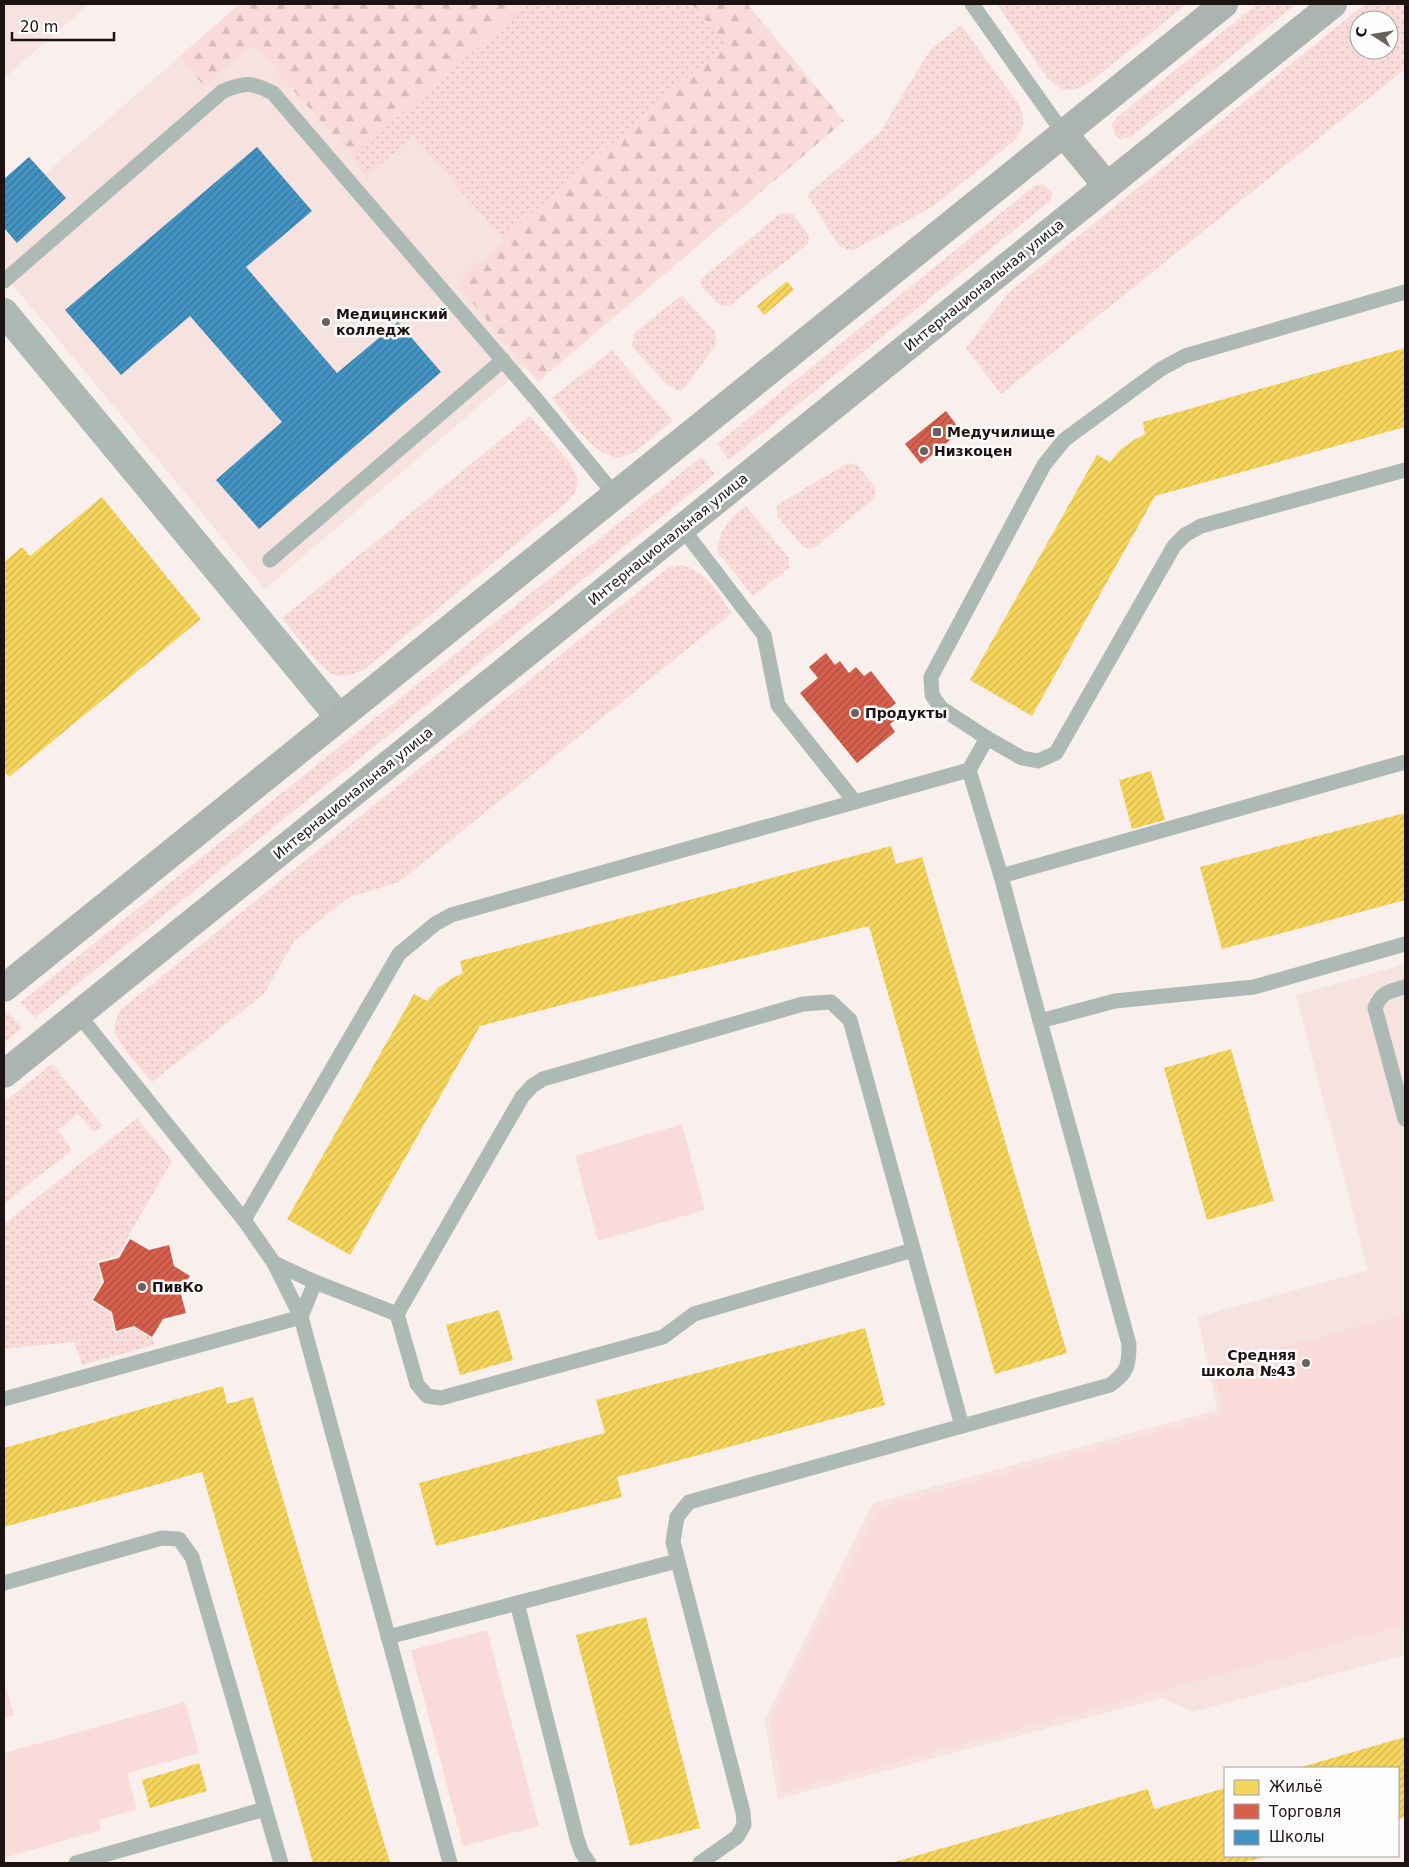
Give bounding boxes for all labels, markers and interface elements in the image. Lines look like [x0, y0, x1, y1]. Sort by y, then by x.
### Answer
scale bar [12, 10, 115, 42]
north arrow [1349, 10, 1399, 60]
text: 20 m [20, 18, 58, 36]
text: С [1352, 26, 1370, 39]
street label: Интернациональная улица [901, 216, 1067, 354]
place label: Медицинский колледж [336, 306, 448, 338]
marker: Медицинский колледж [320, 316, 332, 328]
place label: Медучилище [947, 424, 1055, 440]
marker: Медучилище [931, 426, 943, 438]
place label: Низкоцен [934, 443, 1012, 459]
marker: Низкоцен [918, 445, 930, 457]
street label: Интернациональная улица [585, 470, 751, 608]
place label: Продукты [865, 705, 947, 721]
marker: Продукты [849, 707, 861, 719]
street label: Интернациональная улица [270, 724, 436, 862]
place label: ПивКо [152, 1279, 204, 1295]
marker: ПивКо [136, 1281, 148, 1293]
place label: Средняя школа №43 [1201, 1347, 1296, 1379]
marker: Средняя школа №43 [1300, 1357, 1312, 1369]
legend [1224, 1767, 1399, 1857]
text: Жильё [1269, 1778, 1323, 1796]
text: Торговля [1268, 1803, 1341, 1821]
text: Школы [1269, 1828, 1325, 1846]

